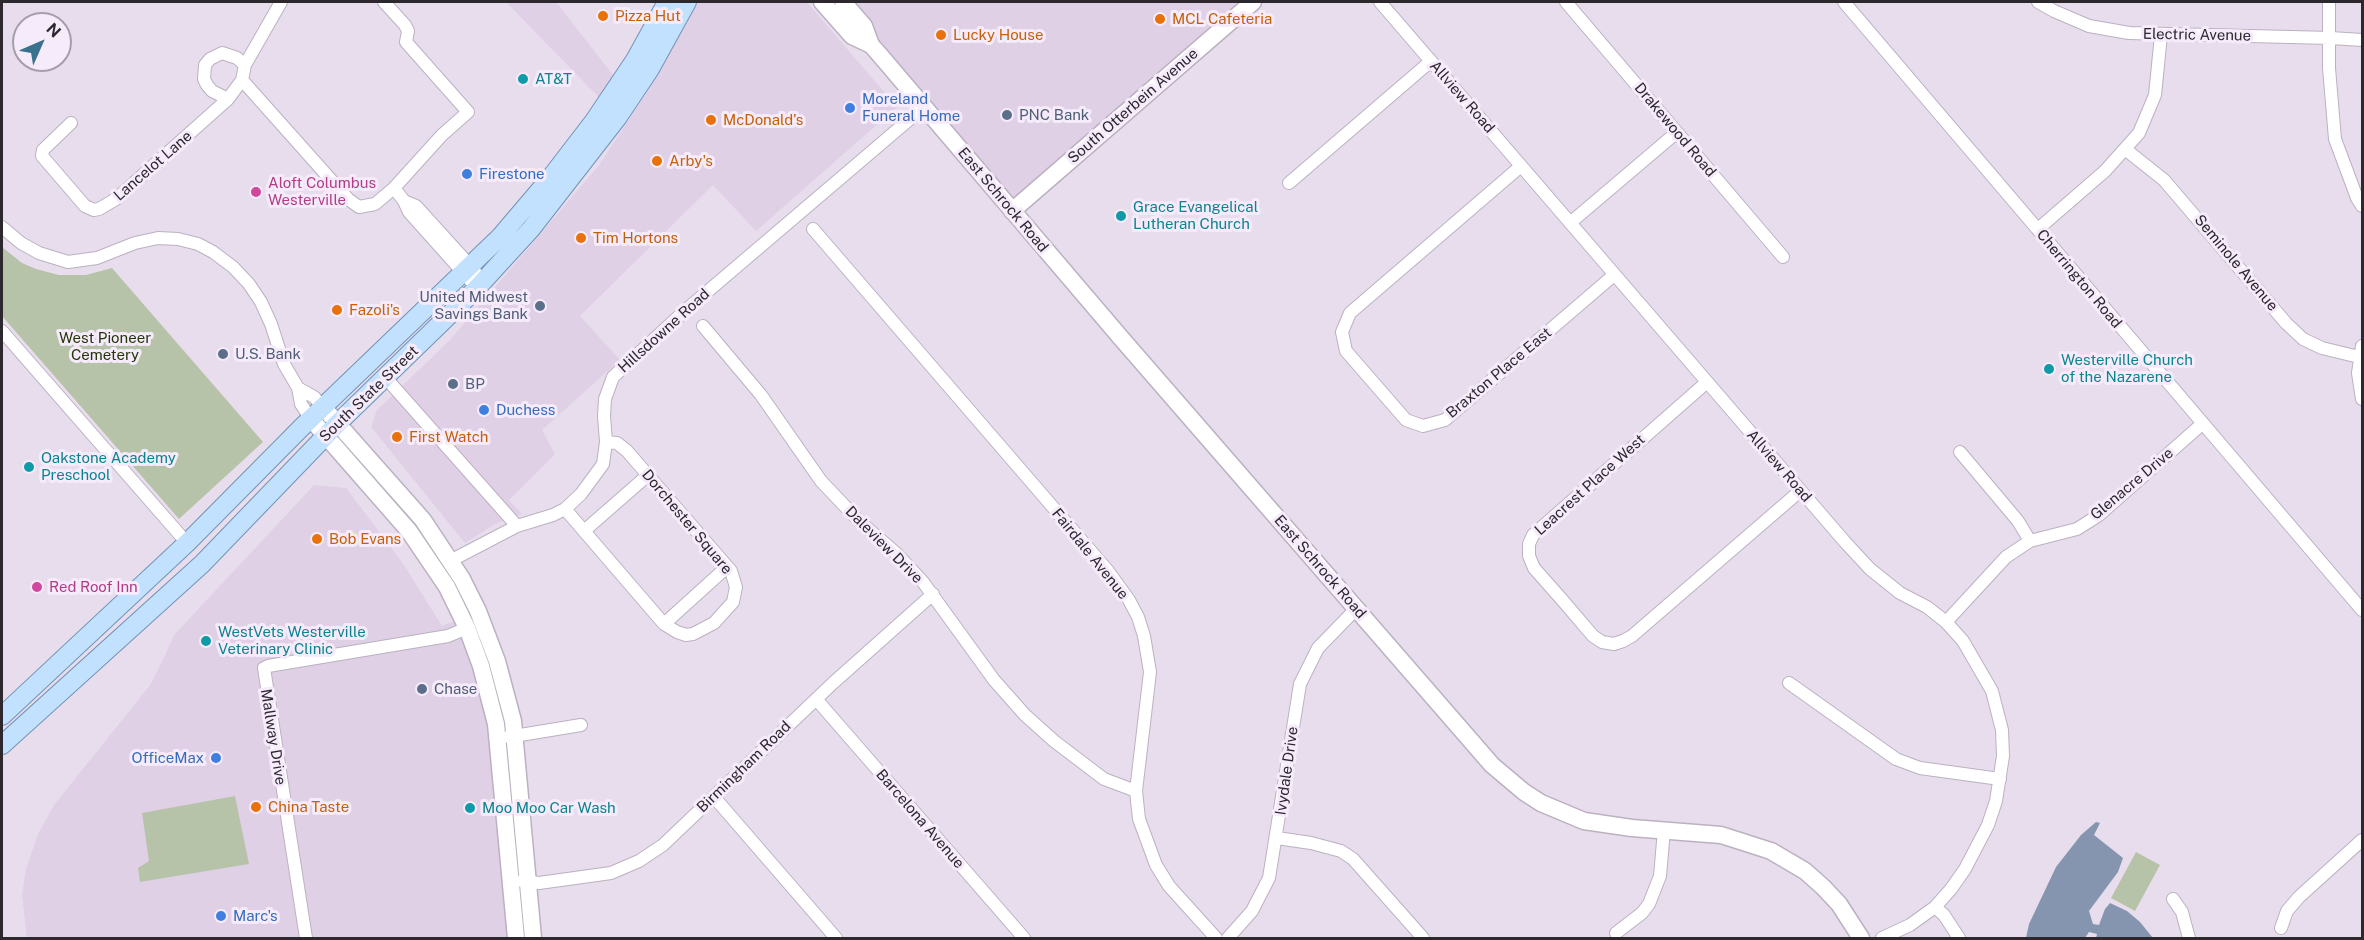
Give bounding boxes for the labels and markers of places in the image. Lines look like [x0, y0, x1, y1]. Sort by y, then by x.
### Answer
place label: Pizza Hut [615, 7, 681, 25]
marker: Pizza Hut [596, 9, 610, 23]
place label: MCL Cafeteria [1172, 10, 1272, 28]
marker: MCL Cafeteria [1153, 12, 1167, 26]
place label: Lucky House [953, 26, 1043, 44]
marker: Lucky House [934, 28, 948, 42]
place label: AT&T [535, 70, 572, 88]
marker: AT&T [516, 72, 530, 86]
place label: Moreland Funeral Home [862, 90, 960, 125]
marker: Moreland Funeral Home [843, 101, 857, 115]
place label: PNC Bank [1019, 106, 1089, 124]
marker: PNC Bank [1000, 108, 1014, 122]
place label: McDonald's [723, 111, 803, 129]
marker: McDonald's [704, 113, 718, 127]
place label: Arby's [669, 152, 713, 170]
marker: Arby's [650, 154, 664, 168]
place label: Firestone [479, 165, 545, 183]
marker: Firestone [460, 167, 474, 181]
place label: Aloft Columbus Westerville [268, 174, 376, 209]
marker: Aloft Columbus Westerville [249, 185, 263, 199]
place label: Grace Evangelical Lutheran Church [1133, 198, 1258, 233]
marker: Grace Evangelical Lutheran Church [1114, 209, 1128, 223]
place label: Tim Hortons [593, 229, 678, 247]
marker: Tim Hortons [574, 231, 588, 245]
place label: United Midwest Savings Bank [419, 288, 528, 323]
marker: United Midwest Savings Bank [533, 299, 547, 313]
place label: Fazoli's [349, 301, 400, 319]
marker: Fazoli's [330, 303, 344, 317]
place label: U.S. Bank [235, 345, 301, 363]
marker: U.S. Bank [216, 347, 230, 361]
place label: Westerville Church of the Nazarene [2061, 351, 2193, 386]
marker: Westerville Church of the Nazarene [2042, 362, 2056, 376]
place label: BP [465, 375, 485, 393]
marker: BP [446, 377, 460, 391]
place label: Duchess [496, 401, 555, 419]
marker: Duchess [477, 403, 491, 417]
place label: First Watch [409, 428, 488, 446]
marker: First Watch [390, 430, 404, 444]
place label: Oakstone Academy Preschool [41, 449, 176, 484]
marker: Oakstone Academy Preschool [22, 460, 36, 474]
place label: Bob Evans [329, 530, 401, 548]
marker: Bob Evans [310, 532, 324, 546]
place label: Red Roof Inn [49, 578, 138, 596]
marker: Red Roof Inn [30, 580, 44, 594]
place label: WestVets Westerville Veterinary Clinic [218, 623, 366, 658]
marker: WestVets Westerville Veterinary Clinic [199, 634, 213, 648]
place label: Chase [434, 680, 477, 698]
marker: Chase [415, 682, 429, 696]
place label: OfficeMax [132, 749, 204, 767]
marker: OfficeMax [209, 751, 223, 765]
place label: China Taste [268, 798, 349, 816]
place label: Moo Moo Car Wash [482, 799, 616, 817]
marker: China Taste [249, 800, 263, 814]
marker: Moo Moo Car Wash [463, 801, 477, 815]
place label: Marc's [233, 907, 278, 925]
marker: Marc's [214, 909, 228, 923]

